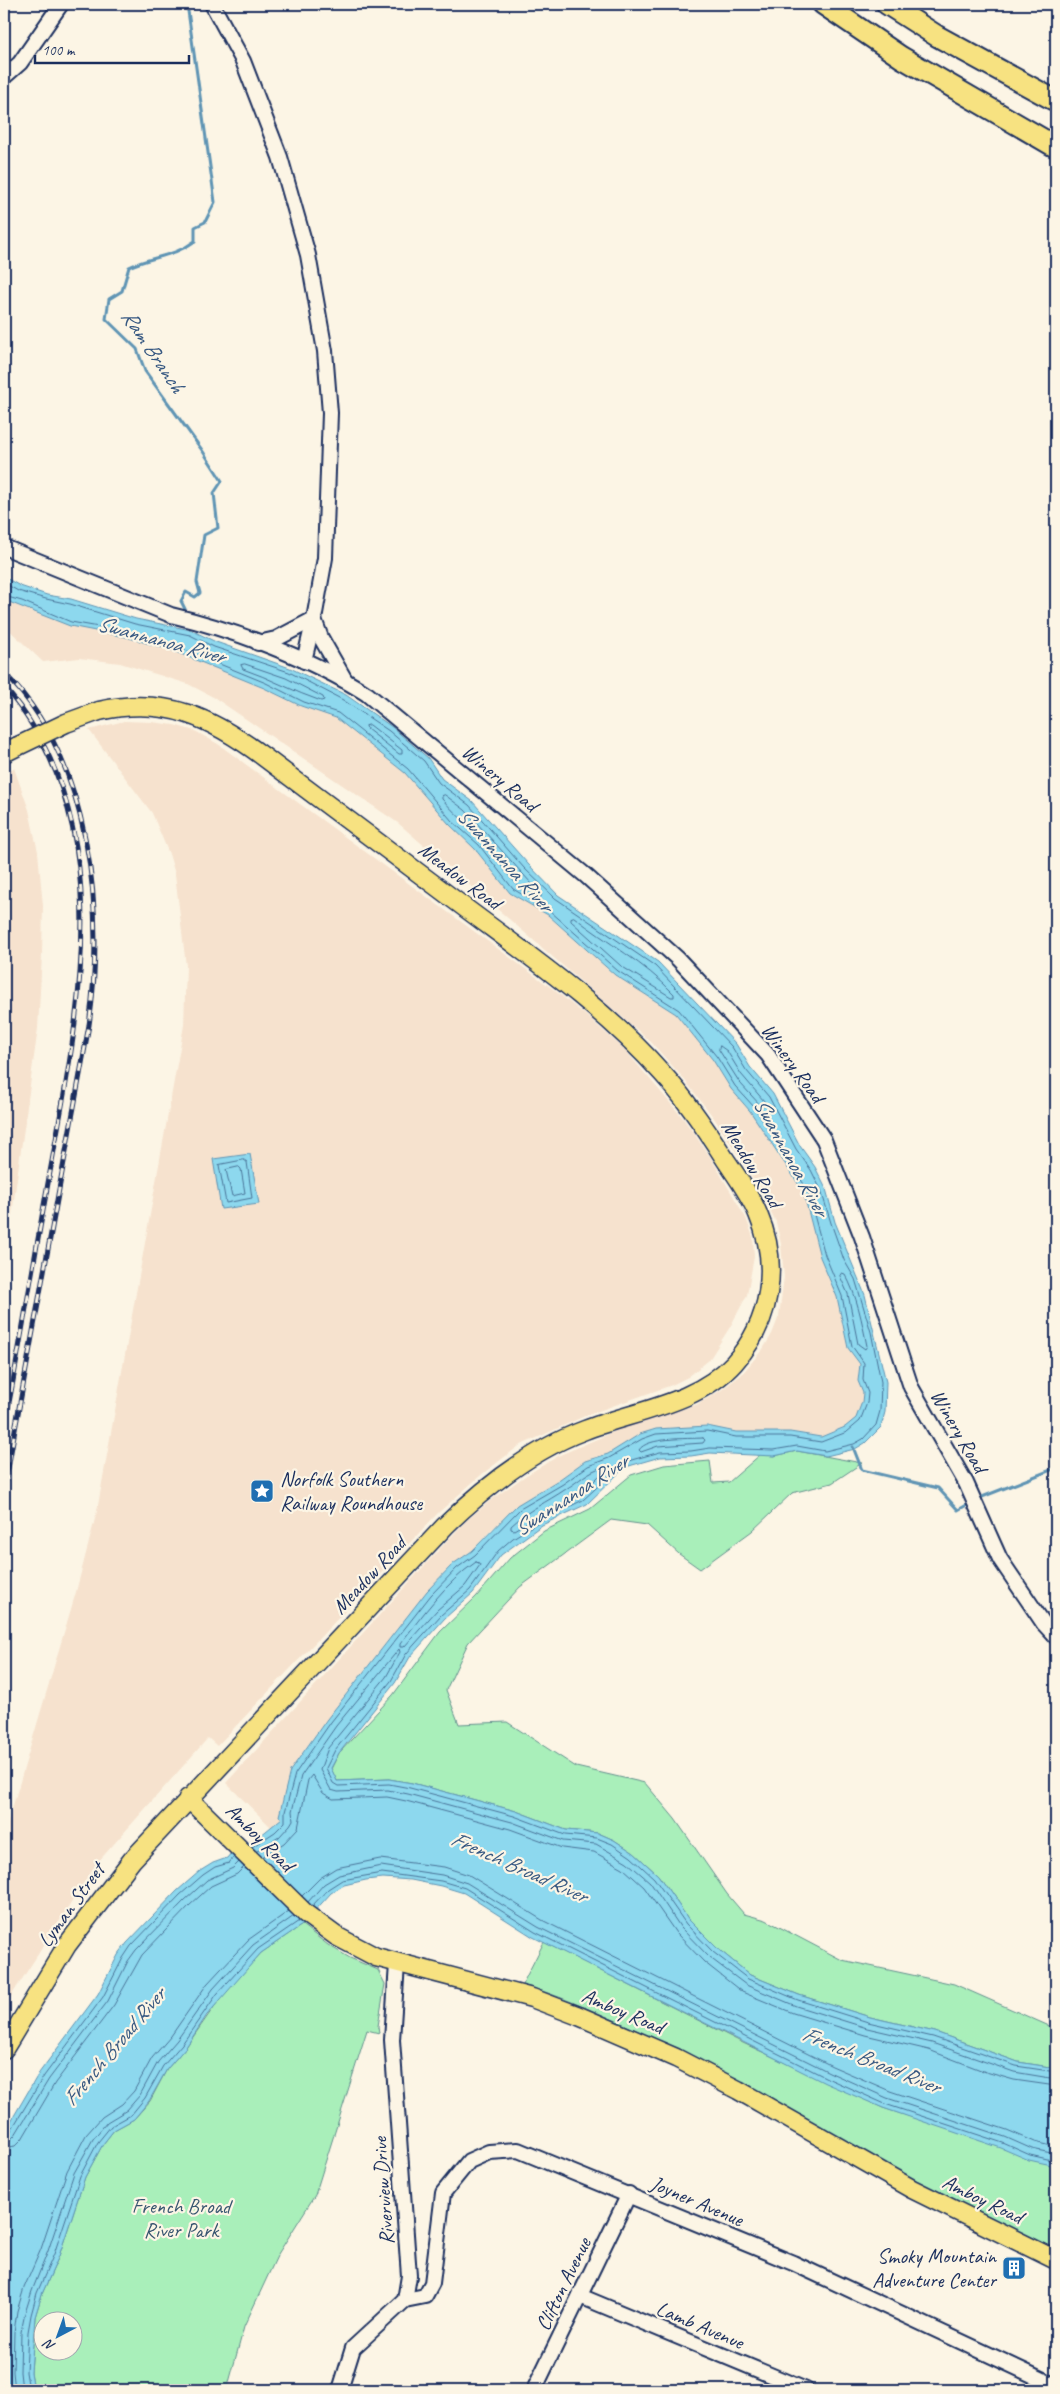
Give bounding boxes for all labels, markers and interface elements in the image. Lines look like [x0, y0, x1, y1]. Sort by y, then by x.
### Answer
scale bar [35, 32, 189, 64]
text: 100 m [42, 41, 76, 60]
water label: Ram Branch [115, 304, 192, 400]
water label: Swannanoa River [94, 610, 232, 671]
street label: Winery Road [457, 739, 546, 820]
water label: Swannanoa River [451, 802, 562, 921]
street label: Meadow Road [413, 836, 509, 917]
street label: Winery Road [756, 1018, 833, 1111]
water label: Swannanoa River [747, 1093, 837, 1224]
street label: Meadow Road [716, 1116, 790, 1215]
street label: Winery Road [925, 1385, 995, 1480]
water label: Swannanoa River [509, 1445, 637, 1542]
place label: Norfolk Southern Railway Roundhouse [280, 1466, 423, 1516]
place icon: Norfolk Southern Railway Roundhouse [249, 1478, 275, 1504]
street label: Meadow Road [326, 1529, 414, 1619]
street label: Amboy Road [220, 1797, 302, 1879]
water label: French Broad River [447, 1825, 594, 1911]
street label: Lyman Street [32, 1855, 112, 1952]
water label: French Broad River [56, 1980, 174, 2112]
street label: Amboy Road [578, 1982, 671, 2041]
water label: French Broad River [798, 2020, 947, 2101]
street label: Riverview Drive [366, 2135, 400, 2246]
street label: Amboy Road [938, 2168, 1031, 2231]
street label: Joyner Avenue [646, 2170, 748, 2233]
park label: French Broad River Park [132, 2193, 233, 2243]
street label: Clifton Avenue [529, 2232, 597, 2335]
place label: Smoky Mountain Adventure Center [872, 2243, 998, 2293]
building icon: Smoky Mountain Adventure Center [1001, 2255, 1027, 2281]
street label: Lamb Avenue [652, 2295, 750, 2356]
north arrow [32, 2312, 82, 2362]
text: N [39, 2335, 59, 2355]

